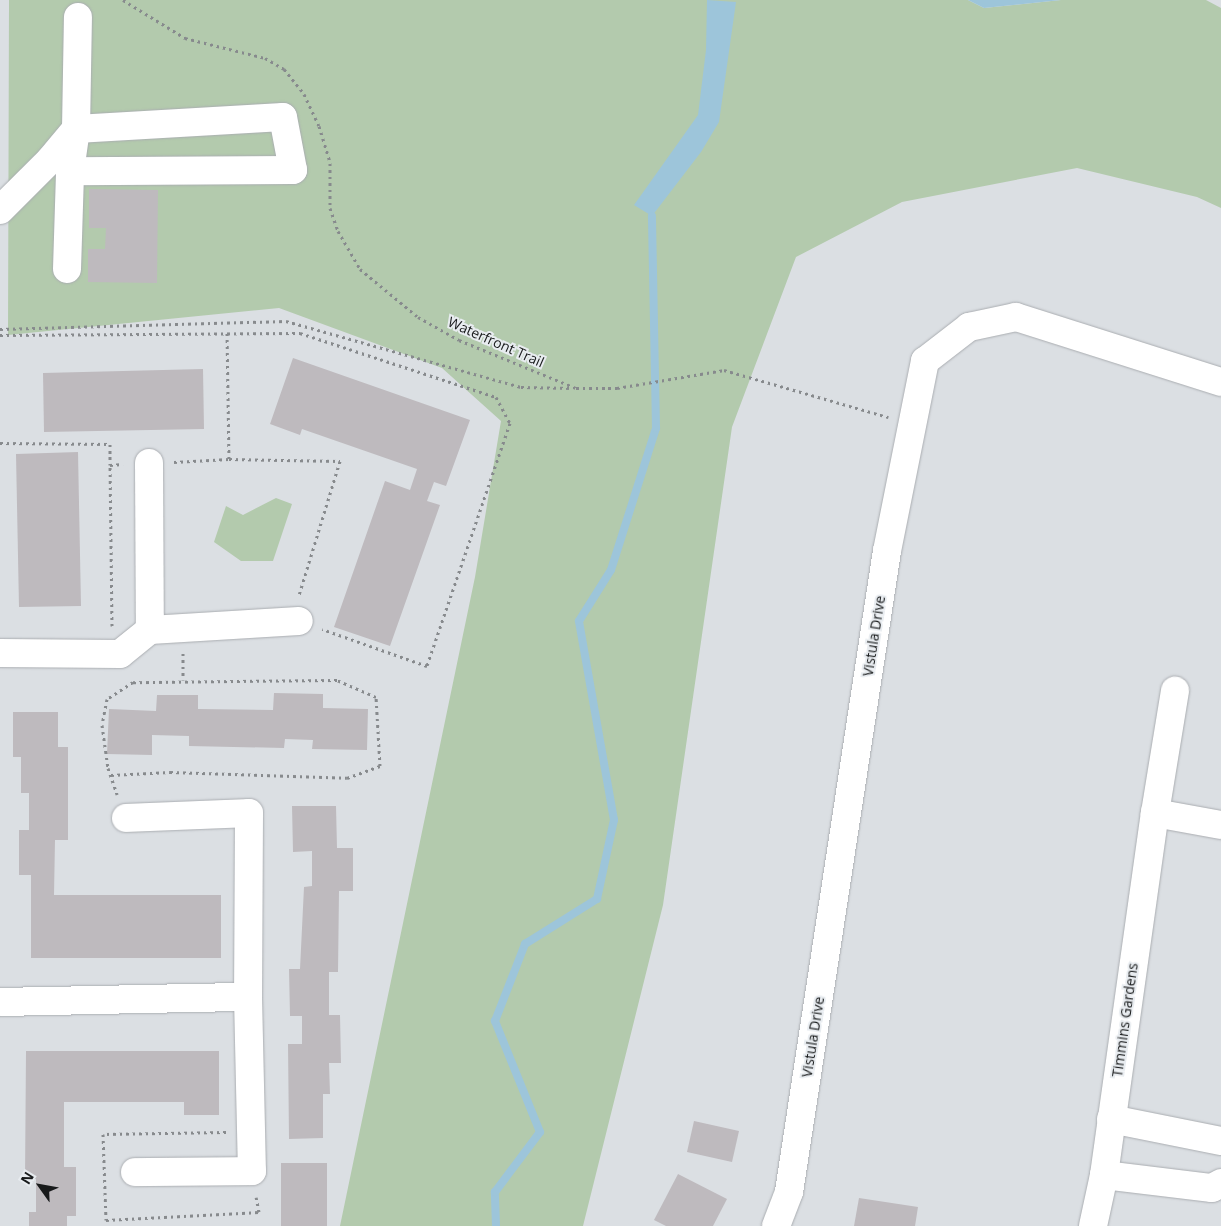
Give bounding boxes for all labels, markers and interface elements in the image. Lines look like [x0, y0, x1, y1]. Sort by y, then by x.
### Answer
street label: Waterfront Trail [445, 313, 547, 371]
street label: Vistula Drive [859, 595, 889, 677]
street label: Timmins Gardens [1109, 962, 1141, 1078]
street label: Vistula Drive [798, 996, 828, 1078]
north arrow [15, 1161, 65, 1211]
text: N [16, 1168, 38, 1188]

